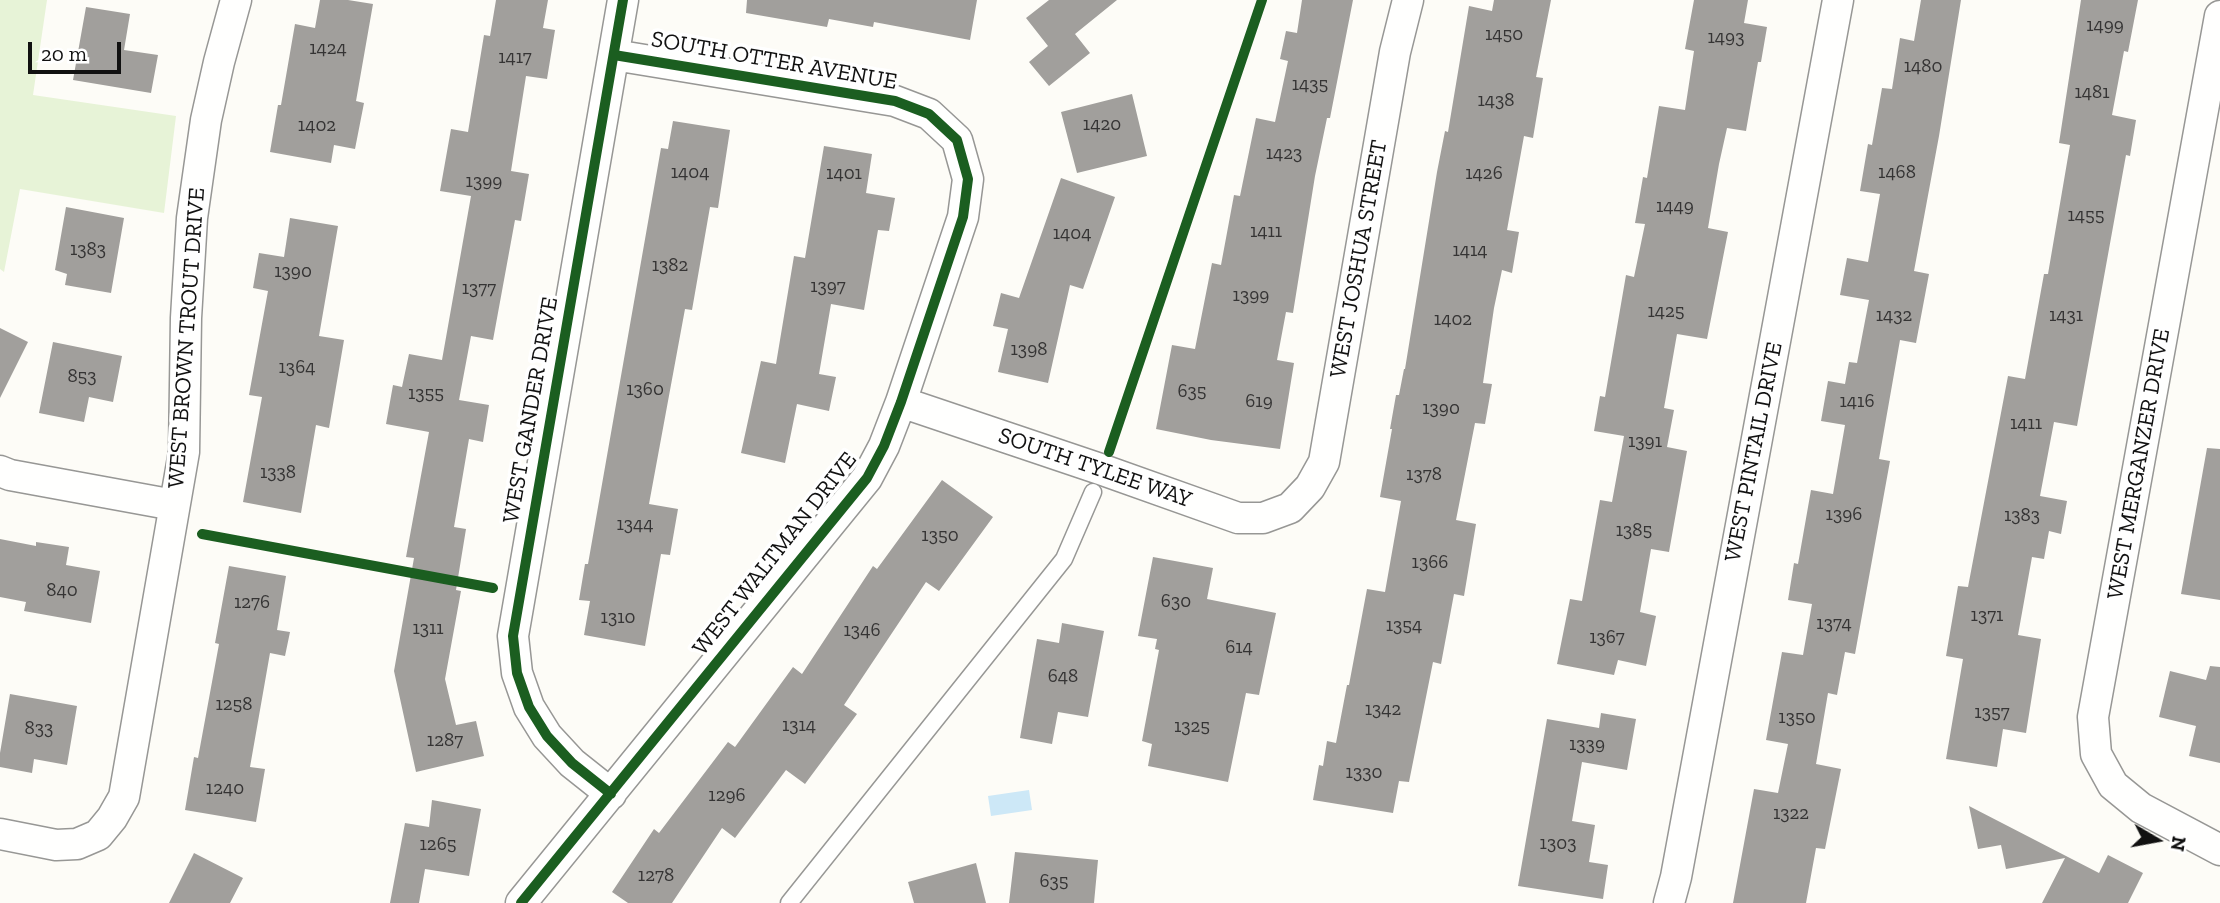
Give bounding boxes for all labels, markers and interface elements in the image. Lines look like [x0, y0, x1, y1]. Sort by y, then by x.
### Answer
house number: 1499 [2086, 15, 2124, 37]
house number: 1450 [1485, 24, 1523, 46]
street label: SOUTH OTTER AVENUE [649, 26, 899, 96]
house number: 1493 [1708, 27, 1744, 49]
scale bar [32, 28, 124, 72]
house number: 1424 [309, 38, 347, 60]
text: 20 m [41, 41, 87, 66]
house number: 1417 [498, 47, 532, 69]
house number: 1480 [1904, 56, 1942, 78]
house number: 1435 [1292, 74, 1328, 96]
house number: 1481 [2074, 82, 2110, 104]
house number: 1438 [1477, 90, 1515, 112]
house number: 1420 [1083, 114, 1121, 136]
house number: 1402 [298, 115, 336, 137]
street label: WEST JOSHUA STREET [1324, 138, 1394, 380]
house number: 1423 [1266, 143, 1302, 165]
house number: 1404 [671, 162, 709, 184]
house number: 1468 [1878, 162, 1916, 184]
house number: 1401 [826, 163, 862, 185]
house number: 1426 [1465, 163, 1503, 185]
house number: 1399 [466, 171, 502, 193]
street label: WEST BROWN TROUT DRIVE [163, 187, 211, 489]
house number: 1449 [1656, 196, 1694, 218]
house number: 1455 [2067, 205, 2105, 227]
house number: 1411 [1250, 221, 1282, 243]
house number: 1404 [1053, 223, 1091, 245]
house number: 1383 [70, 239, 106, 261]
house number: 1414 [1452, 240, 1488, 262]
house number: 1382 [652, 255, 688, 277]
house number: 1390 [274, 261, 312, 283]
house number: 1397 [810, 276, 846, 298]
house number: 1377 [462, 278, 496, 300]
house number: 1399 [1233, 285, 1269, 307]
street label: WEST GANDER DRIVE [498, 295, 564, 525]
house number: 1425 [1647, 301, 1685, 323]
house number: 1432 [1876, 305, 1912, 327]
house number: 1431 [2049, 305, 2083, 327]
house number: 1402 [1434, 309, 1472, 331]
street label: WEST MERGANZER DRIVE [2102, 327, 2176, 601]
house number: 1398 [1011, 339, 1047, 361]
street label: WEST PINTAIL DRIVE [1719, 340, 1789, 564]
house number: 1364 [279, 357, 315, 379]
house number: 853 [67, 366, 97, 388]
house number: 1360 [626, 379, 664, 401]
house number: 635 [1177, 381, 1207, 403]
house number: 1355 [408, 383, 444, 405]
house number: 619 [1245, 391, 1273, 413]
house number: 1416 [1840, 391, 1874, 413]
house number: 1390 [1422, 398, 1460, 420]
house number: 1411 [2010, 413, 2042, 435]
street label: SOUTH TYLEE WAY [995, 422, 1195, 514]
house number: 1391 [1628, 431, 1662, 453]
street label: WEST WALTMAN DRIVE [687, 447, 863, 661]
house number: 1338 [260, 462, 296, 484]
house number: 1378 [1406, 464, 1442, 486]
house number: 1396 [1826, 504, 1862, 526]
house number: 1383 [2004, 505, 2040, 527]
house number: 1344 [616, 514, 654, 536]
house number: 1385 [1616, 520, 1652, 542]
house number: 1350 [921, 525, 959, 547]
house number: 1366 [1412, 552, 1448, 574]
house number: 840 [46, 580, 78, 602]
house number: 630 [1161, 591, 1191, 613]
house number: 1276 [234, 592, 270, 614]
house number: 1371 [1971, 605, 2003, 627]
house number: 1310 [601, 607, 635, 629]
house number: 1374 [1816, 613, 1852, 635]
house number: 1354 [1386, 615, 1422, 637]
house number: 1311 [412, 618, 444, 640]
house number: 1346 [844, 620, 880, 642]
house number: 1367 [1589, 627, 1625, 649]
house number: 614 [1225, 637, 1253, 659]
house number: 648 [1048, 666, 1078, 688]
house number: 1258 [215, 694, 253, 716]
house number: 1342 [1365, 699, 1401, 721]
house number: 1357 [1974, 702, 2010, 724]
house number: 1350 [1778, 707, 1816, 729]
house number: 1314 [782, 715, 816, 737]
house number: 1325 [1174, 716, 1210, 738]
house number: 833 [25, 718, 53, 740]
house number: 1287 [427, 730, 463, 752]
house number: 1339 [1569, 734, 1605, 756]
house number: 1330 [1346, 762, 1382, 784]
house number: 1240 [206, 778, 244, 800]
house number: 1296 [708, 785, 746, 807]
house number: 1322 [1773, 803, 1809, 825]
north arrow [2122, 805, 2192, 875]
house number: 1303 [1540, 833, 1576, 855]
house number: 1265 [420, 834, 456, 856]
text: N [2166, 835, 2191, 853]
house number: 1278 [638, 865, 674, 887]
house number: 635 [1039, 871, 1069, 893]

